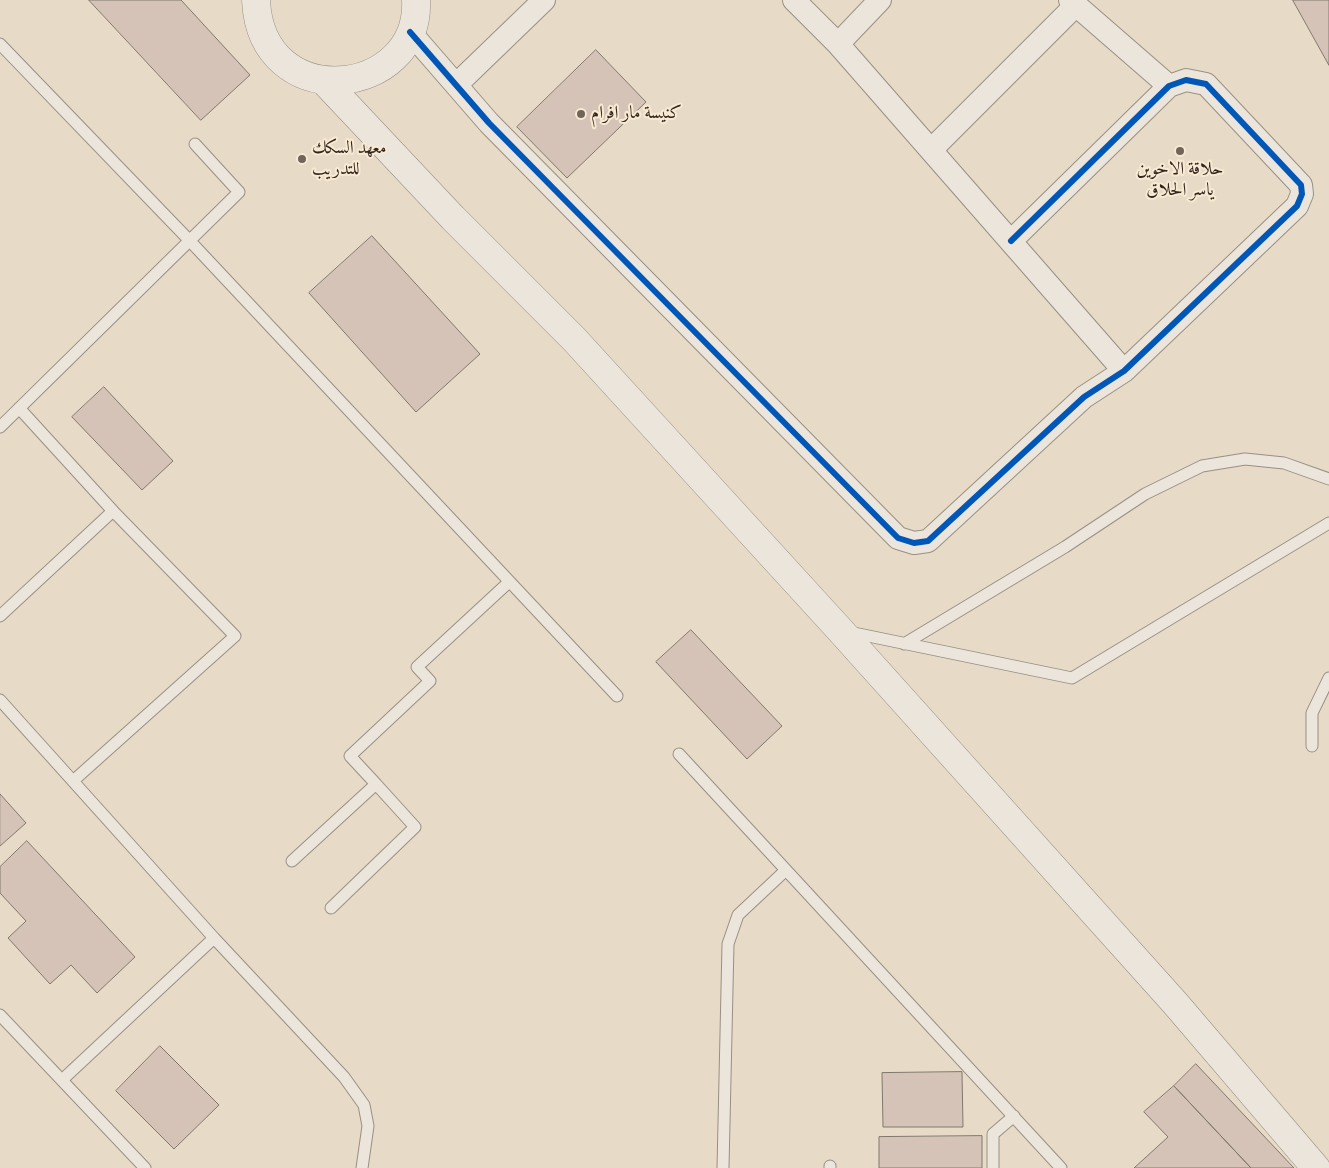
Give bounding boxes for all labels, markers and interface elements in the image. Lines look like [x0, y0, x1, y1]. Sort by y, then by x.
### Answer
place label: كنيسة مار افرام [591, 103, 682, 125]
marker: كنيسة مار افرام [575, 108, 587, 120]
place label: معهد السكك للتدريب [312, 138, 387, 180]
marker: حلاقة الاخوين ياسر الحلاق [1174, 145, 1186, 157]
marker: معهد السكك للتدريب [296, 153, 308, 165]
place label: حلاقة الاخوين ياسر الحلاق [1137, 159, 1223, 202]

